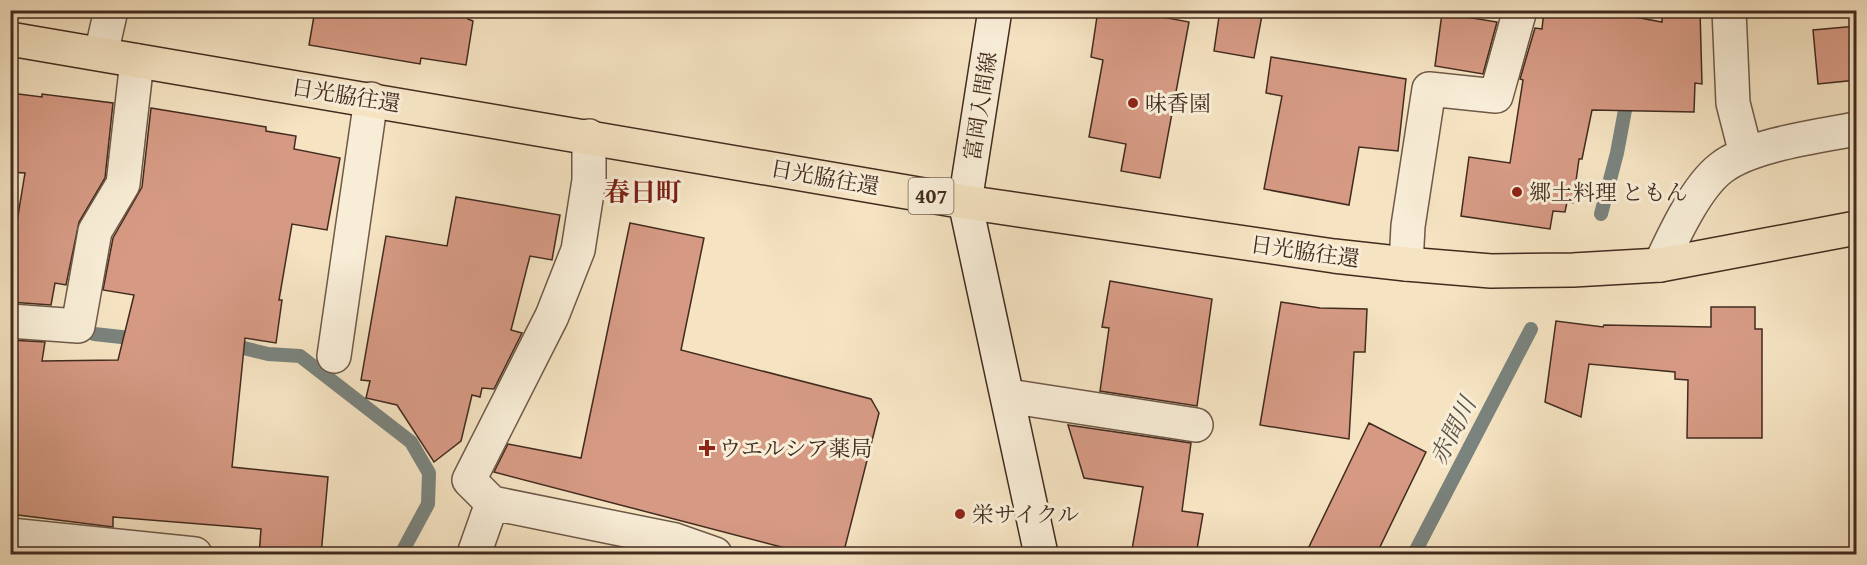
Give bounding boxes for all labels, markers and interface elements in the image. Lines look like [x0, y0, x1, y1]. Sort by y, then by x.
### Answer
street label: 富岡入間線 [956, 49, 1004, 163]
street label: 日光脇往還 [289, 71, 403, 119]
place label: 味香園 [1145, 87, 1211, 119]
marker: 味香園 [1126, 96, 1140, 110]
street label: 日光脇往還 [768, 152, 882, 202]
district label: 春日町 [604, 172, 682, 211]
place label: 郷土料理 ともん [1529, 176, 1688, 208]
road number: 407 [908, 178, 954, 214]
marker: 郷土料理 ともん [1510, 185, 1524, 199]
street label: 日光脇往還 [1248, 228, 1362, 274]
water label: 赤間川 [1421, 388, 1486, 471]
place label: ウエルシア薬局 [719, 432, 872, 464]
marker: ウエルシア薬局 [700, 441, 714, 455]
place label: 栄サイクル [972, 498, 1079, 530]
marker: 栄サイクル [953, 507, 967, 521]

